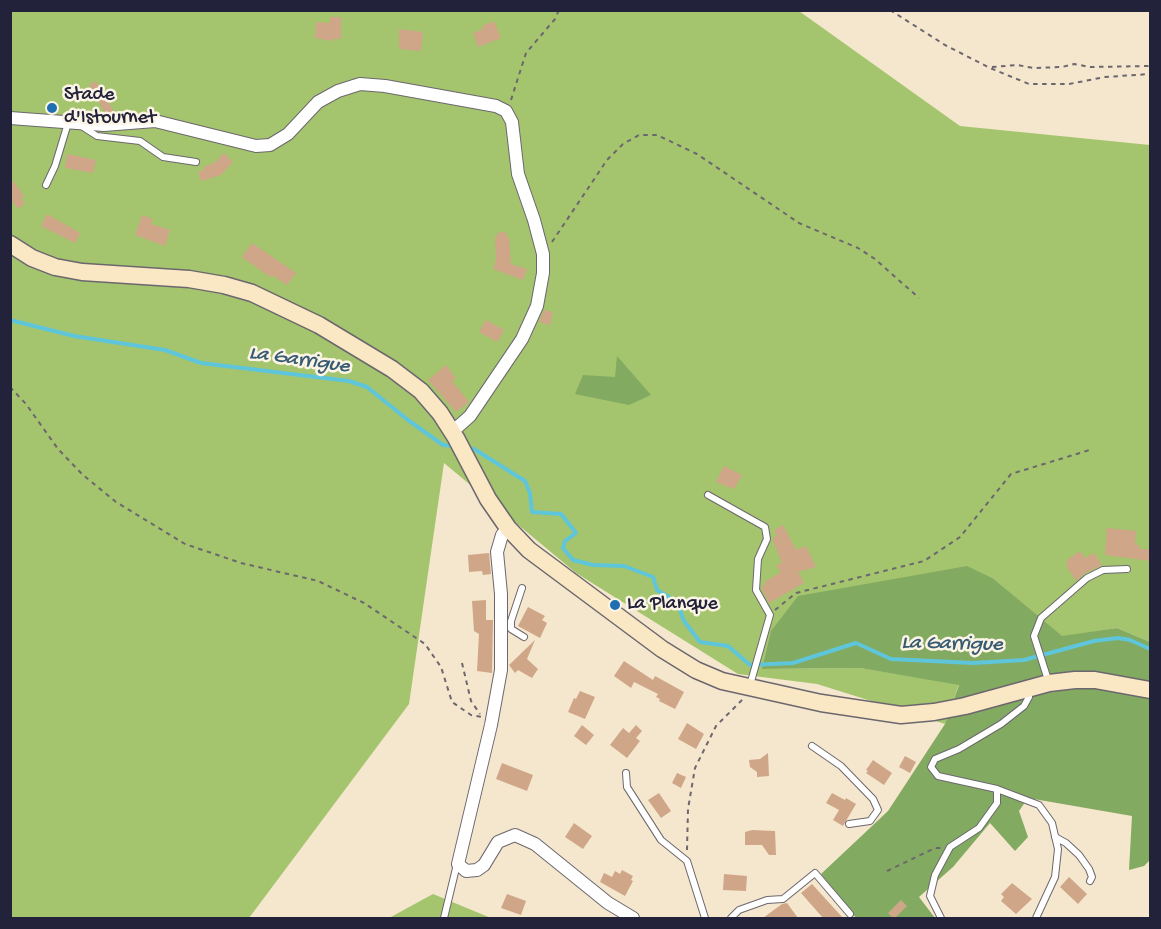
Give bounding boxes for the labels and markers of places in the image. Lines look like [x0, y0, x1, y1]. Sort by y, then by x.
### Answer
place label: Stade d'Istournet [64, 84, 156, 131]
marker: Stade d'Istournet [45, 101, 59, 115]
place label: La Planque [627, 593, 718, 617]
marker: La Planque [608, 598, 622, 612]

